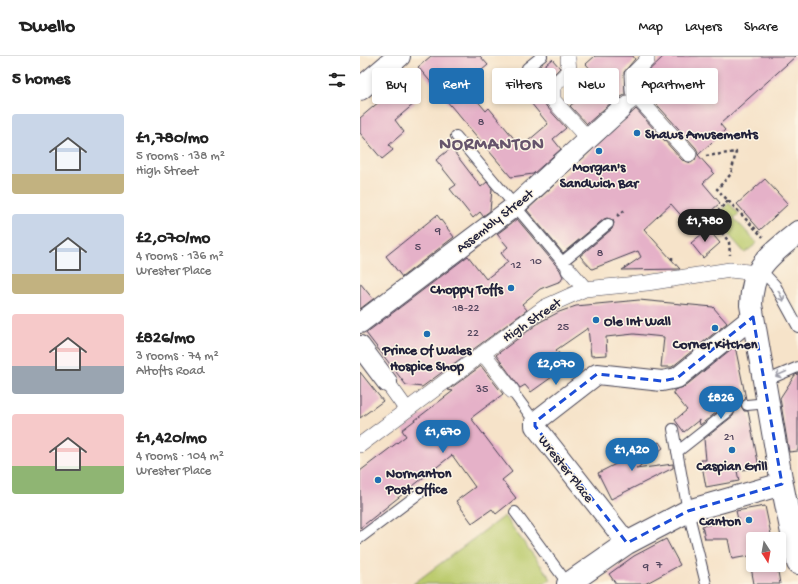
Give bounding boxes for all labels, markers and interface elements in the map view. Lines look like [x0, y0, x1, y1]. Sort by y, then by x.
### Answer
text: Dwello [20, 16, 75, 39]
text: Map [639, 19, 663, 36]
text: Layers [685, 19, 722, 36]
text: Share [744, 19, 778, 36]
chip: Buy [372, 68, 421, 104]
chip: Rent [429, 68, 484, 104]
chip: Filters [492, 68, 556, 104]
chip: New [564, 68, 619, 104]
chip: Apartment [627, 68, 718, 104]
icon: filters [326, 69, 348, 91]
text: 5 homes [12, 70, 70, 90]
house number: 8 [478, 116, 485, 130]
place label: Shaws Amusements [645, 127, 759, 144]
marker: Shaws Amusements [632, 128, 642, 138]
text: £1,780/mo [136, 129, 209, 149]
icon: home [44, 130, 92, 178]
district label: NORMANTON [439, 135, 545, 156]
marker: Morgan's Sandwich Bar [594, 146, 604, 156]
text: 5 rooms · 138 m² [136, 149, 225, 164]
place label: Morgan's Sandwich Bar [560, 160, 640, 193]
text: High Street [136, 164, 198, 179]
street label: Assembly Street [453, 186, 539, 258]
pin: £1,780 [672, 209, 738, 243]
text: £1,780 [687, 214, 723, 229]
house number: 9 [434, 225, 441, 239]
text: £2,070/mo [136, 229, 210, 249]
icon: home [44, 230, 92, 278]
house number: 5 [415, 241, 421, 255]
house number: 8 [597, 247, 604, 261]
text: 4 rooms · 136 m² [136, 249, 224, 264]
house number: 10 [529, 255, 542, 269]
house number: 12 [510, 259, 521, 273]
text: Wrester Place [136, 264, 211, 279]
place label: Choppy Toffs [429, 282, 504, 299]
marker: Choppy Toffs [506, 283, 516, 293]
one-way arrow [778, 290, 786, 302]
street label: High Street [500, 295, 566, 347]
house number: 18-22 [452, 302, 480, 316]
place label: Ole Int Wall [604, 314, 671, 331]
marker: Ole Int Wall [591, 315, 601, 325]
house number: 25 [557, 321, 569, 335]
marker: Corner Kitchen [710, 323, 720, 333]
house number: 22 [467, 327, 479, 341]
text: £826/mo [136, 329, 195, 349]
marker: Prince Of Wales Hospice Shop [422, 329, 432, 339]
icon: home [44, 330, 92, 378]
place label: Corner Kitchen [672, 337, 758, 354]
place label: Prince Of Wales Hospice Shop [382, 343, 472, 376]
text: 3 rooms · 74 m² [136, 349, 219, 364]
pin: £2,070 [523, 352, 589, 386]
text: £2,070 [537, 357, 575, 372]
text: Altofts Road [136, 364, 204, 379]
one-way arrow [776, 371, 788, 378]
house number: 35 [475, 383, 488, 397]
pin: £826 [697, 386, 745, 420]
text: £826 [708, 391, 734, 406]
pin: £1,670 [410, 420, 476, 454]
text: £1,670 [425, 425, 461, 440]
text: £1,420/mo [136, 429, 207, 449]
icon: home [44, 430, 92, 478]
house number: 21 [724, 431, 735, 445]
street label: Wrester Place [533, 432, 597, 507]
pin: £1,420 [599, 438, 665, 472]
text: £1,420 [614, 443, 650, 458]
marker: Caspian Grill [727, 445, 737, 455]
text: 4 rooms · 104 m² [136, 449, 224, 464]
place label: Caspian Grill [695, 459, 768, 476]
text: Wrester Place [136, 464, 211, 479]
place label: Normanton Post Office [385, 466, 452, 499]
marker: Normanton Post Office [373, 475, 383, 485]
place label: Canton [698, 514, 741, 531]
marker: Canton [744, 515, 754, 525]
north arrow [746, 532, 786, 572]
map controls [746, 532, 786, 572]
house number: 7 [655, 559, 663, 573]
house number: 9 [642, 561, 649, 575]

